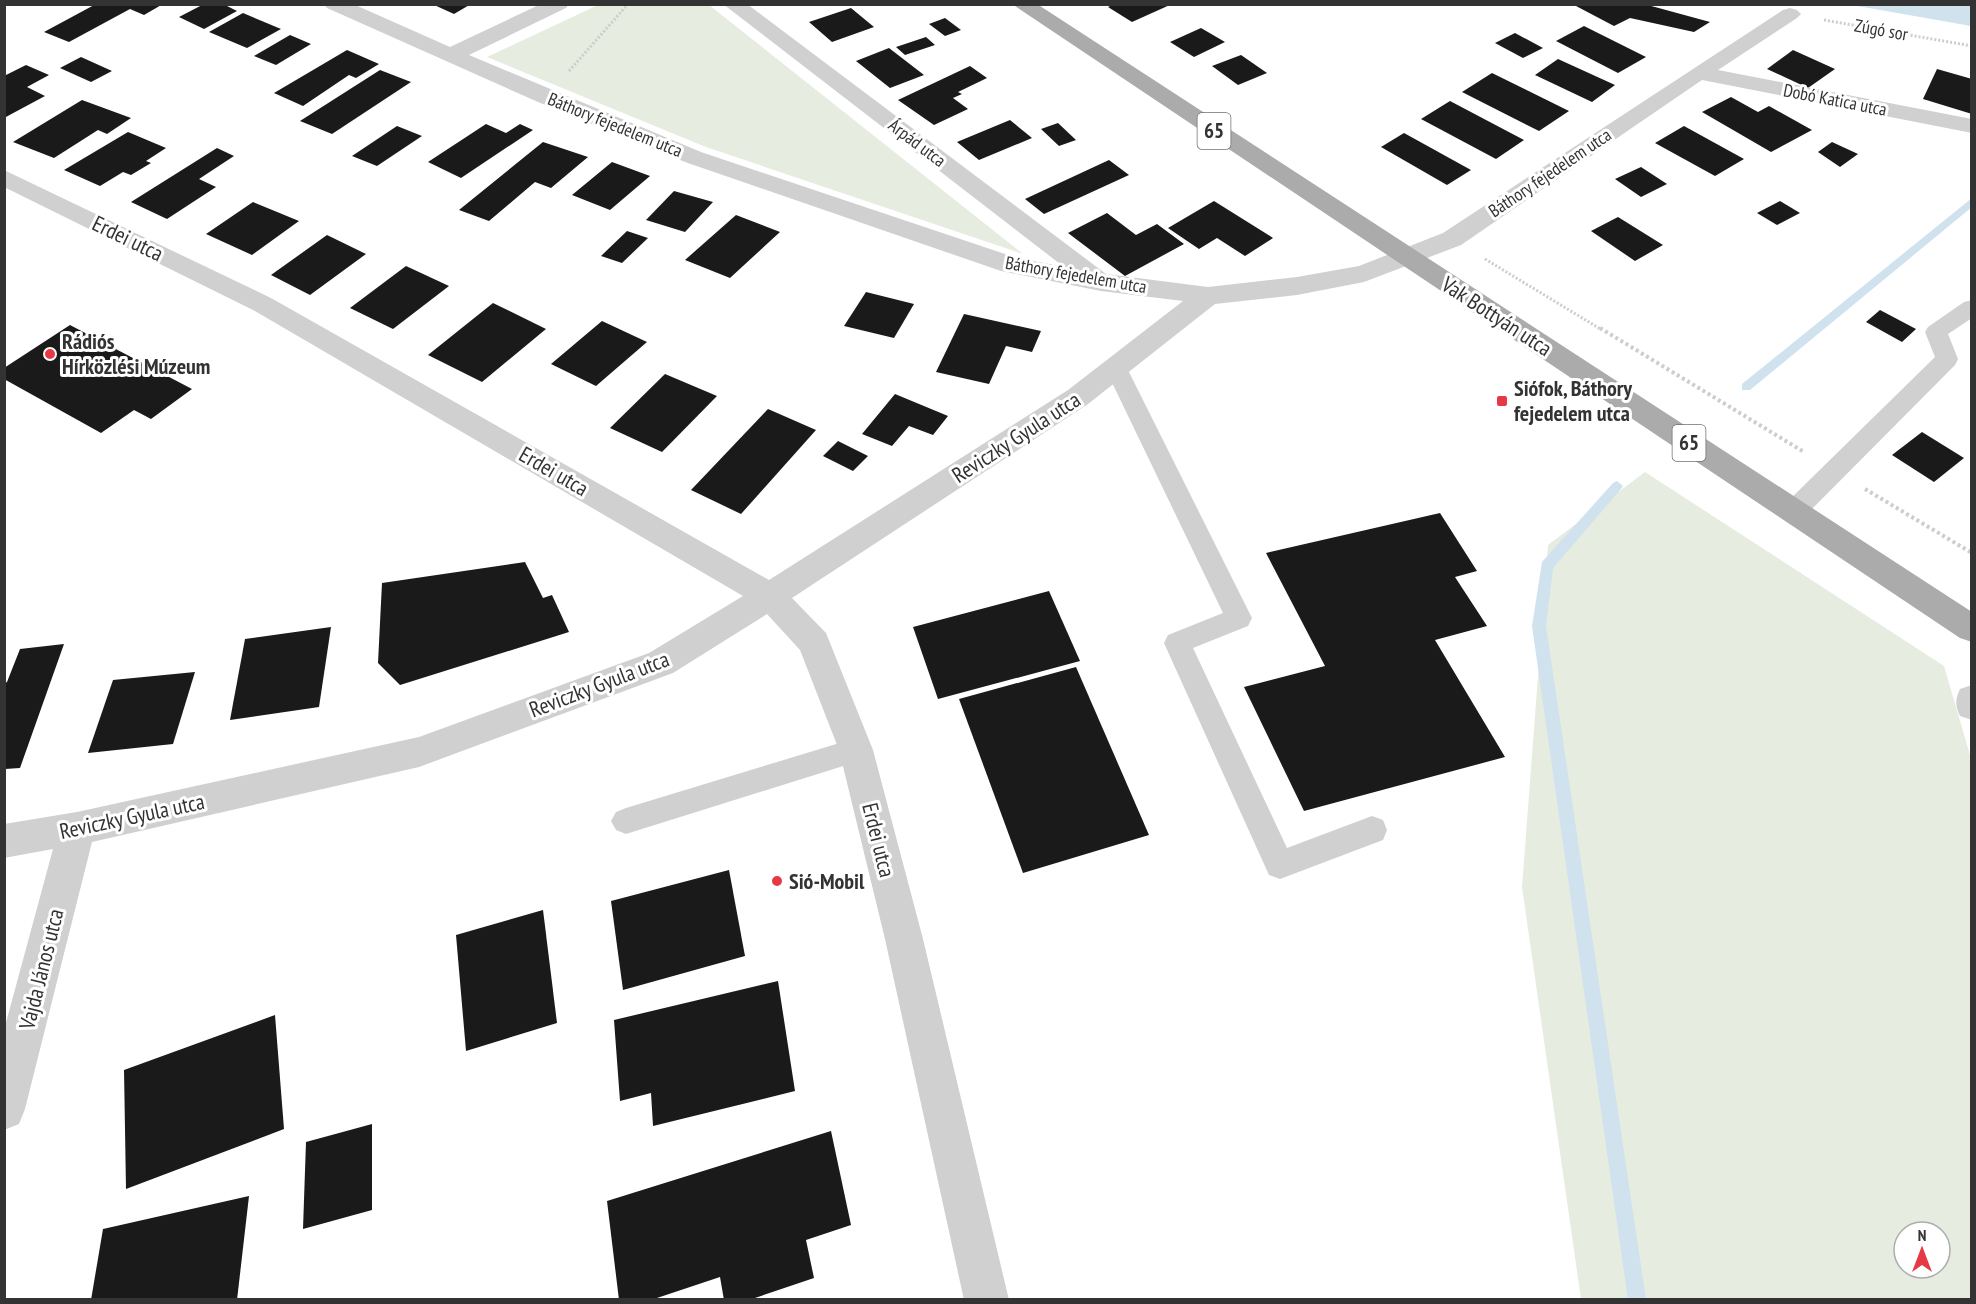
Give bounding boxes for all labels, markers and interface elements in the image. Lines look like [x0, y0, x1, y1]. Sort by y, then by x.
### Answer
street label: Zúgó sor [1853, 14, 1910, 46]
street label: Dobó Katica utca [1781, 78, 1889, 121]
street label: Báthory fejedelem utca [545, 87, 686, 162]
street label: Árpád utca [884, 113, 951, 172]
road number: 65 [1198, 113, 1230, 149]
street label: Báthory fejedelem utca [1484, 123, 1615, 222]
street label: Erdei utca [88, 209, 168, 267]
street label: Báthory fejedelem utca [1004, 251, 1149, 298]
street label: Vak Bottyán utca [1436, 269, 1557, 362]
place label: Rádiós Hírközlési Múzeum [62, 327, 210, 380]
marker: Rádiós Hírközlési Múzeum [43, 347, 57, 361]
place label: Siófok, Báthory fejedelem utca [1514, 374, 1633, 427]
street label: Reviczky Gyula utca [947, 385, 1085, 489]
marker: Siófok, Báthory fejedelem utca [1495, 394, 1509, 408]
road number: 65 [1672, 425, 1706, 461]
street label: Erdei utca [514, 440, 594, 502]
street label: Reviczky Gyula utca [525, 645, 673, 723]
street label: Reviczky Gyula utca [57, 787, 207, 845]
street label: Erdei utca [856, 800, 902, 880]
place label: Sió-Mobil [789, 867, 865, 895]
marker: Sió-Mobil [770, 874, 784, 888]
street label: Vajda János utca [12, 906, 69, 1033]
north arrow [1892, 1220, 1952, 1280]
text: N [1918, 1225, 1926, 1245]

